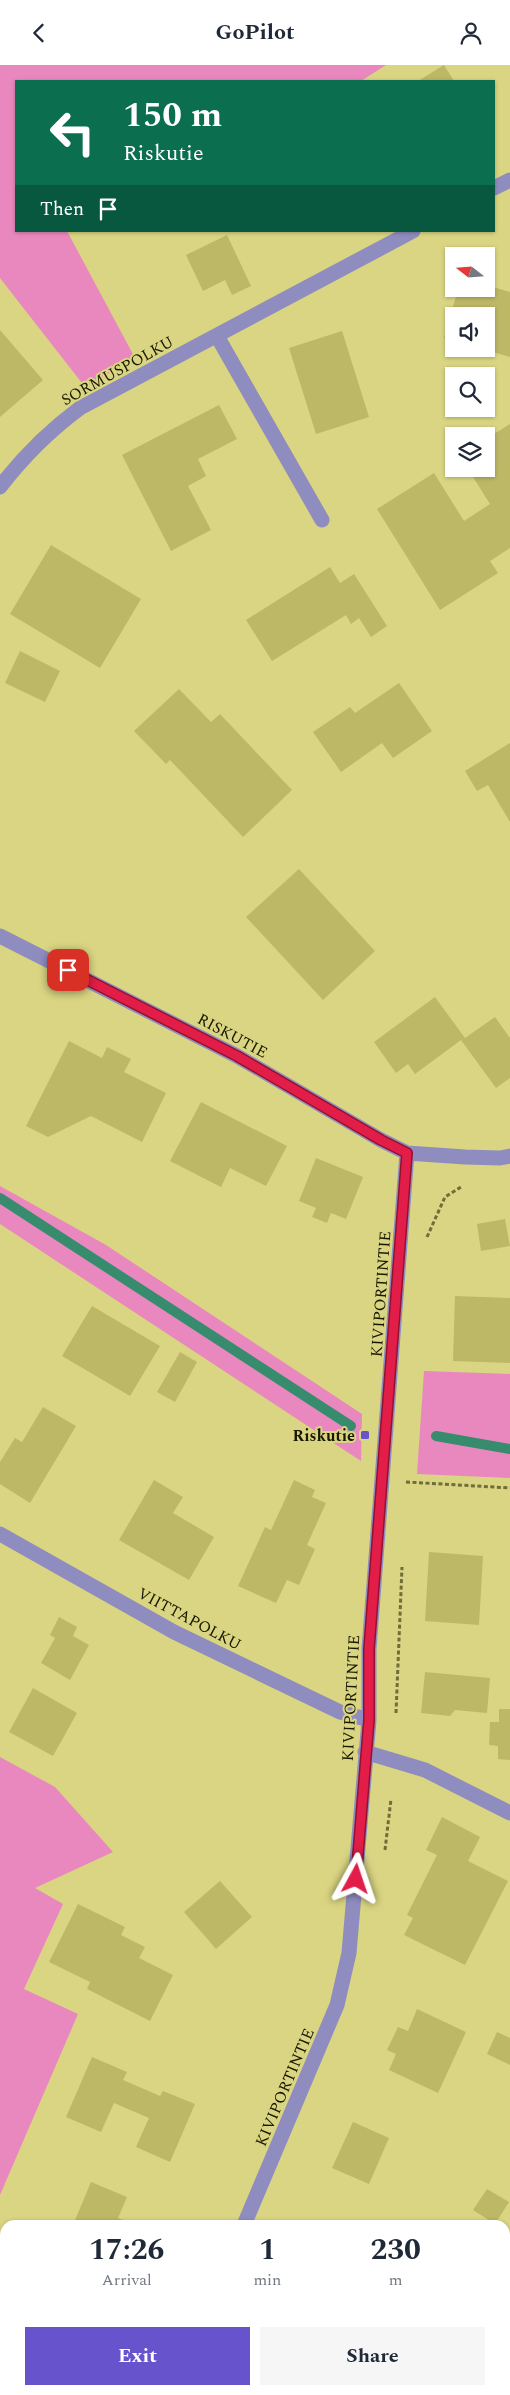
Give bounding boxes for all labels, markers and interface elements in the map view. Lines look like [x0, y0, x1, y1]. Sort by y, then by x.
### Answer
text: GoPilot [215, 16, 295, 49]
icon: back [25, 19, 53, 47]
icon: person [457, 19, 485, 47]
text: 150 m [123, 89, 222, 142]
icon: left [40, 100, 105, 165]
text: Riskutie [123, 137, 204, 170]
text: Then [40, 195, 84, 224]
icon: arrive [94, 195, 122, 223]
north arrow [445, 247, 495, 297]
map controls [445, 247, 495, 477]
button: sound [445, 307, 495, 357]
street label: SORMUSPOLKU [57, 330, 178, 412]
button: search [445, 367, 495, 417]
button: layers [445, 427, 495, 477]
pin [47, 949, 89, 991]
icon: arrive [54, 956, 82, 984]
street label: RISKUTIE [193, 1007, 272, 1064]
street label: KIVIPORTINTIE [365, 1230, 397, 1358]
place label: Riskutie [293, 1424, 355, 1448]
marker: Riskutie [359, 1429, 371, 1441]
street label: VIITTAPOLKU [133, 1581, 246, 1656]
street label: KIVIPORTINTIE [336, 1634, 366, 1762]
position arrow [329, 1852, 381, 1904]
street label: KIVIPORTINTIE [249, 2024, 321, 2150]
text: 17:26 [89, 2227, 164, 2273]
text: 1 [259, 2227, 276, 2273]
text: 230 [370, 2227, 421, 2273]
text: Arrival [102, 2268, 152, 2292]
text: min [253, 2268, 281, 2292]
text: m [389, 2268, 403, 2292]
button: Exit [25, 2327, 250, 2385]
button: Share [260, 2327, 485, 2385]

